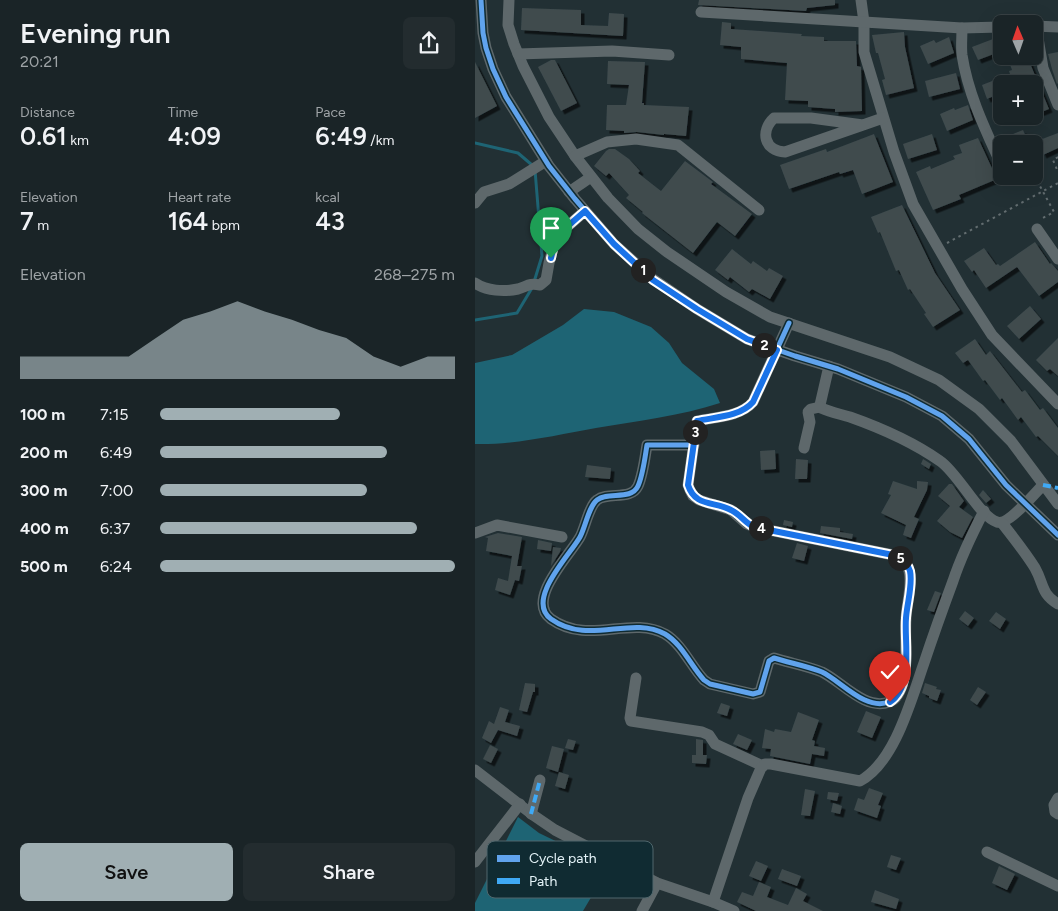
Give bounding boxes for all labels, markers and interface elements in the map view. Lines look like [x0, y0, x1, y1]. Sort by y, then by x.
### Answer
north arrow [993, 15, 1043, 65]
map controls [993, 15, 1043, 185]
text: Evening run [20, 16, 171, 50]
button: share [403, 17, 455, 69]
text: 20:21 [20, 52, 59, 71]
button: + [993, 75, 1043, 125]
text: Distance [20, 104, 75, 121]
text: Time [168, 104, 198, 121]
text: Pace [315, 104, 346, 121]
text: 0.61 [20, 121, 67, 151]
text: 4:09 [168, 121, 221, 151]
text: 6:49 [315, 121, 367, 151]
text: km [67, 132, 89, 149]
text: /km [367, 132, 394, 149]
button: − [993, 135, 1043, 185]
text: Elevation [20, 189, 78, 206]
text: Heart rate [168, 189, 231, 206]
text: kcal [315, 189, 340, 206]
text: 7 [20, 206, 34, 236]
text: 164 [168, 206, 208, 236]
text: 43 [315, 206, 345, 236]
pin [530, 207, 572, 258]
icon: arrive [537, 214, 565, 242]
text: m [34, 217, 49, 234]
text: bpm [208, 217, 240, 234]
pin: 1 [631, 258, 655, 282]
text: 1 [641, 262, 646, 279]
text: Elevation [20, 265, 86, 284]
text: 268–275 m [374, 265, 455, 284]
pin: 2 [751, 332, 777, 358]
text: 2 [760, 337, 769, 354]
text: 100 m [20, 405, 65, 424]
text: 7:15 [100, 405, 128, 424]
pin: 3 [683, 420, 707, 444]
text: 3 [692, 424, 699, 441]
text: 200 m [20, 443, 68, 462]
text: 6:49 [100, 443, 132, 462]
text: 300 m [20, 481, 67, 500]
text: 7:00 [100, 481, 133, 500]
pin: 4 [749, 516, 773, 540]
text: 400 m [20, 519, 69, 538]
text: 6:37 [100, 519, 130, 538]
text: 4 [757, 520, 766, 537]
pin: 5 [887, 546, 913, 570]
text: 5 [896, 550, 905, 567]
text: 500 m [20, 557, 68, 576]
text: 6:24 [100, 557, 132, 576]
pin [869, 651, 911, 702]
icon: check [876, 658, 904, 686]
legend [487, 841, 653, 898]
button: Save [20, 843, 233, 901]
button: Share [243, 843, 455, 901]
text: Cycle path [529, 850, 597, 867]
text: Path [529, 873, 557, 890]

